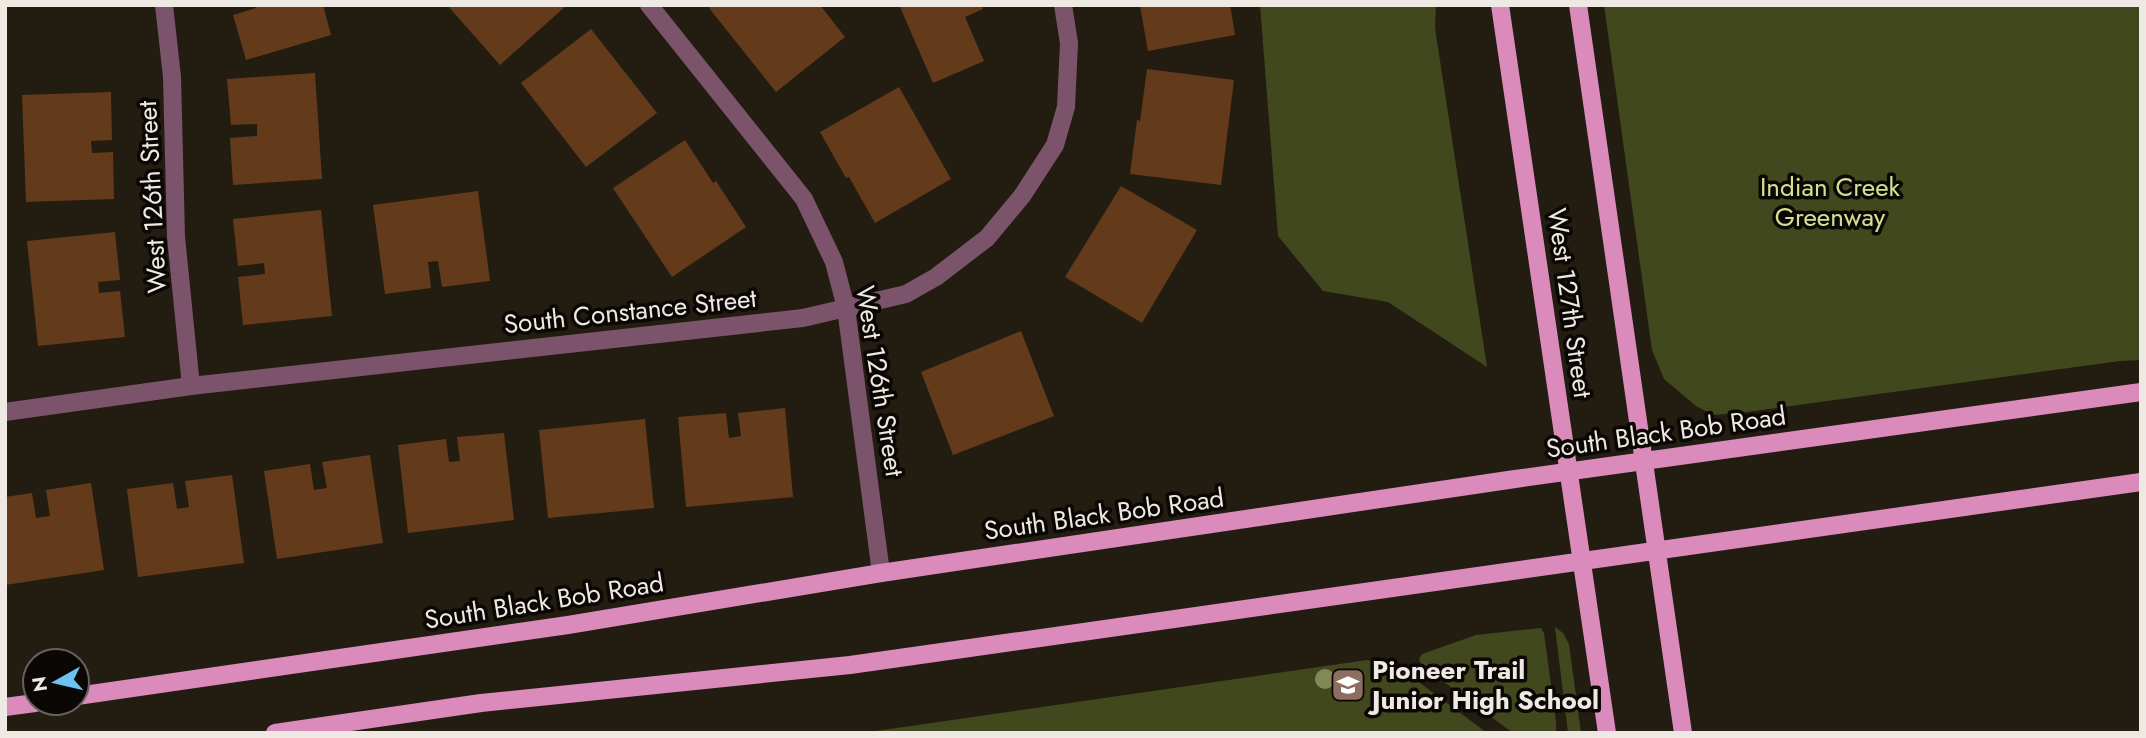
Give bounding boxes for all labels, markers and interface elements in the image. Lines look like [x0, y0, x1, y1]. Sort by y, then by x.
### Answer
street label: West 126th Street [128, 99, 176, 294]
park label: Indian Creek Greenway [1760, 168, 1901, 236]
street label: West 127th Street [1538, 206, 1602, 401]
street label: South Constance Street [502, 279, 759, 343]
street label: West 126th Street [846, 283, 914, 480]
street label: South Black Bob Road [1544, 396, 1788, 468]
street label: South Black Bob Road [982, 478, 1226, 550]
street label: South Black Bob Road [422, 563, 666, 639]
north arrow [21, 647, 91, 717]
place label: Pioneer Trail Junior High School [1367, 651, 1599, 719]
school or university icon: Pioneer Trail Junior High School [1329, 666, 1367, 704]
text: N [25, 675, 54, 694]

